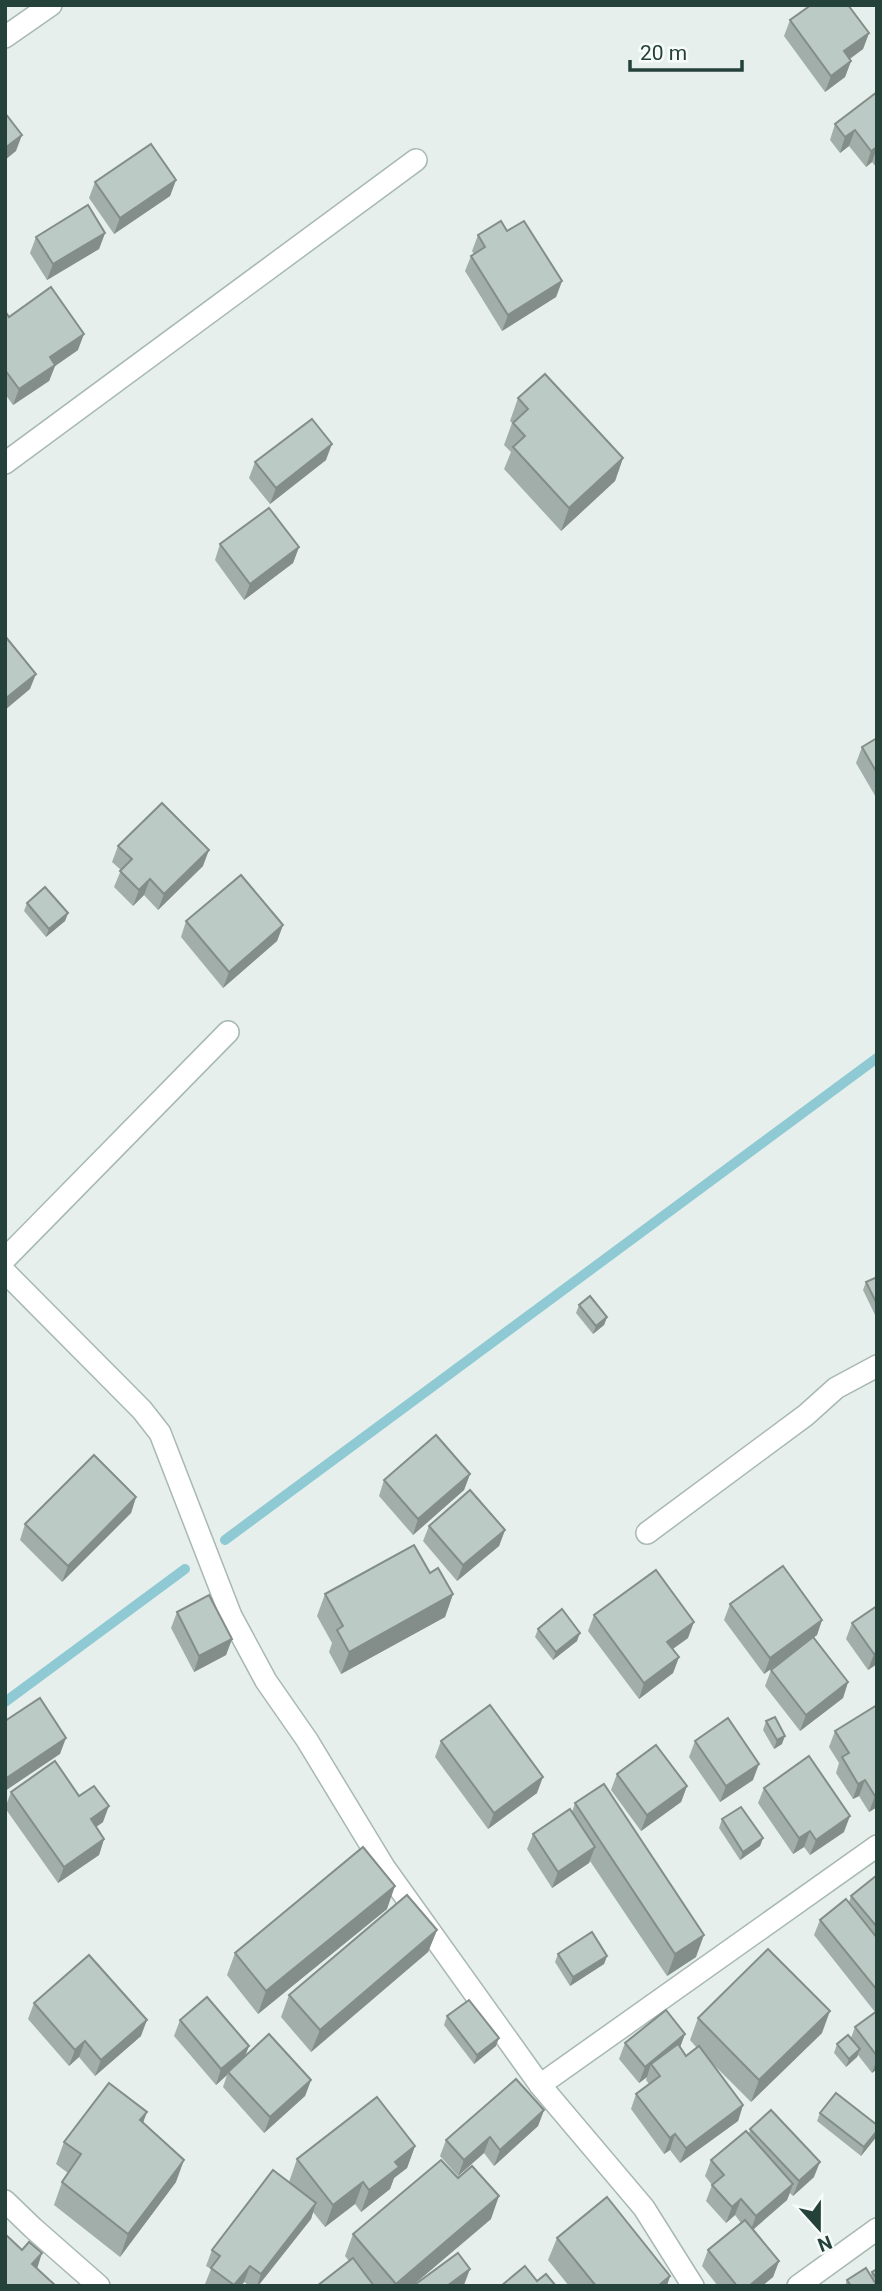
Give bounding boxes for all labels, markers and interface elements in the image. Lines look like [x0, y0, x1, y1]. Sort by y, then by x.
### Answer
scale bar [630, 28, 742, 72]
text: 20 m [640, 41, 687, 65]
north arrow [784, 2193, 854, 2263]
text: N [815, 2230, 835, 2257]

